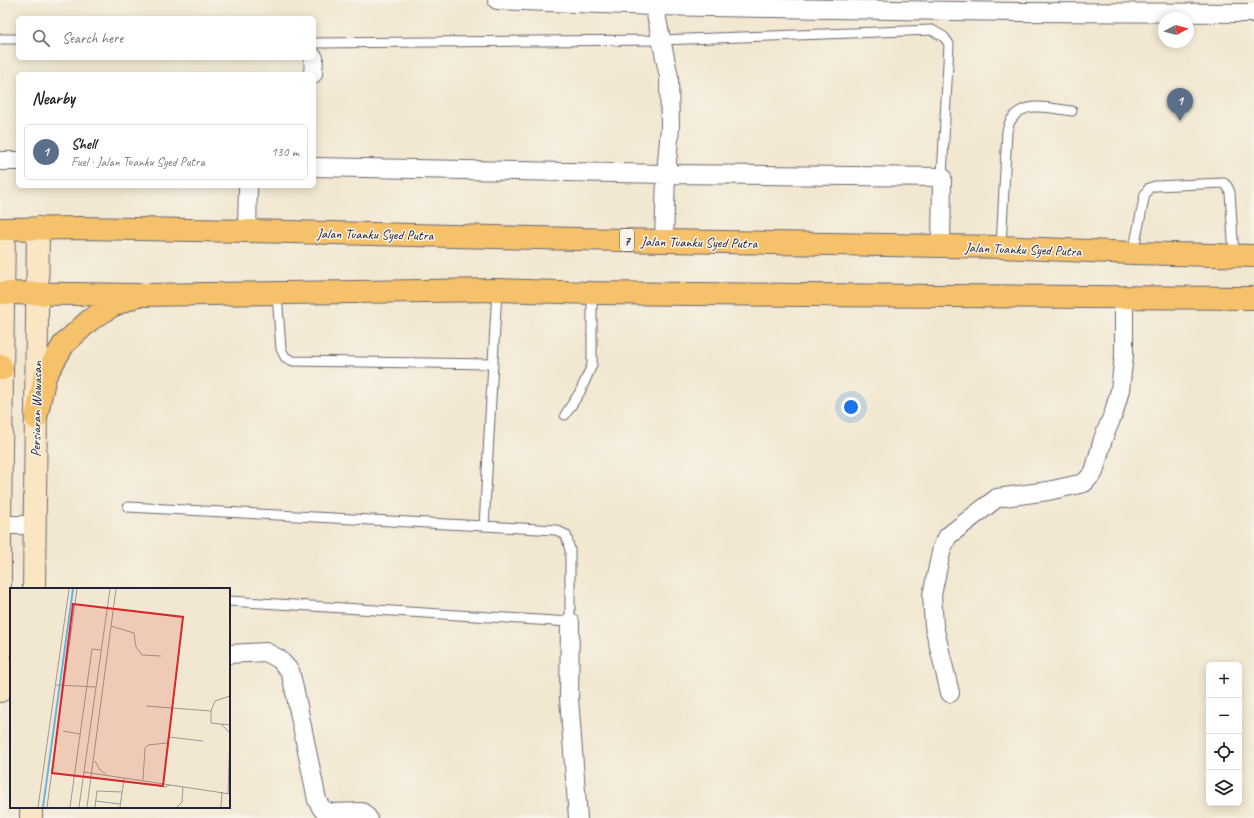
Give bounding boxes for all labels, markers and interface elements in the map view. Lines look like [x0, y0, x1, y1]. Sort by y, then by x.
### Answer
north arrow [1158, 12, 1194, 48]
search box [16, 16, 316, 60]
icon: search [30, 27, 52, 49]
text: Search here [62, 29, 123, 48]
text: Nearby [32, 88, 75, 109]
pin: 1 [1167, 88, 1193, 121]
text: Shell [71, 135, 96, 154]
text: 1 [43, 144, 49, 160]
text: 130 m [271, 144, 299, 160]
text: Fuel · Jalan Tuanku Syed Putra [71, 154, 205, 170]
street label: Jalan Tuanku Syed Putra [316, 225, 435, 244]
road number: 7 [620, 229, 634, 251]
street label: Jalan Tuanku Syed Putra [640, 233, 759, 252]
street label: Jalan Tuanku Syed Putra [964, 239, 1083, 260]
street label: Persiaran Wawasan [27, 360, 46, 457]
your location [841, 397, 861, 417]
inset map [10, 588, 230, 808]
map controls [1206, 662, 1242, 806]
button: + [1206, 662, 1242, 698]
button: − [1206, 698, 1242, 734]
button: locate [1206, 734, 1242, 770]
button: layers [1206, 770, 1242, 806]

